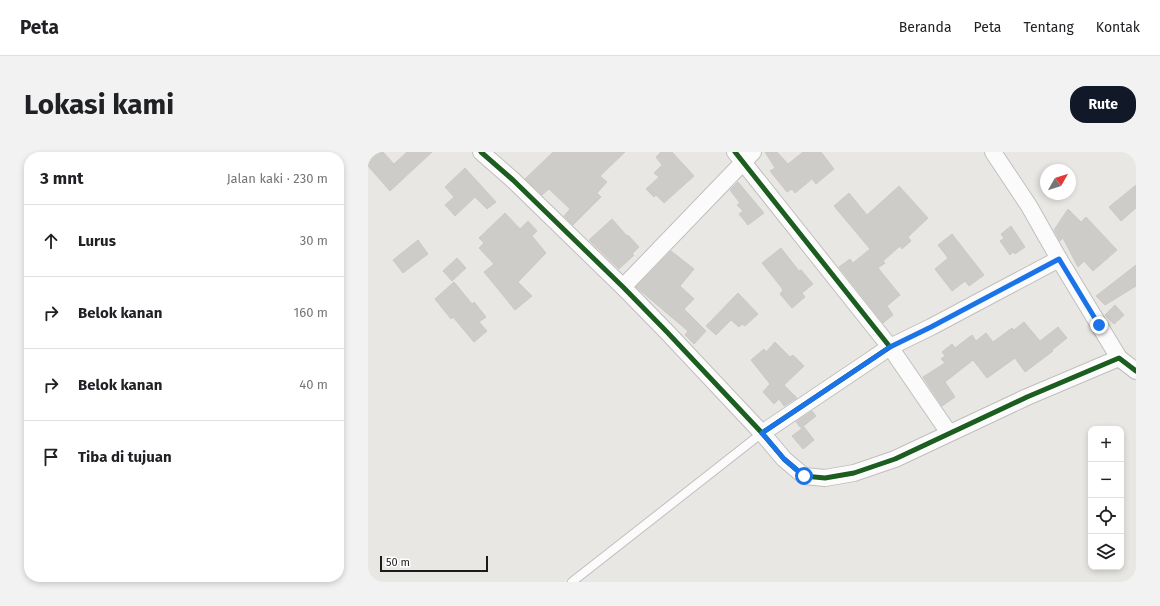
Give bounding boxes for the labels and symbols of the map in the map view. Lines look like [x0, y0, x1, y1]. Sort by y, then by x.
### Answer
north arrow [1040, 164, 1076, 200]
route end [1090, 316, 1108, 334]
route start [795, 467, 813, 485]
scale bar [380, 554, 488, 573]

